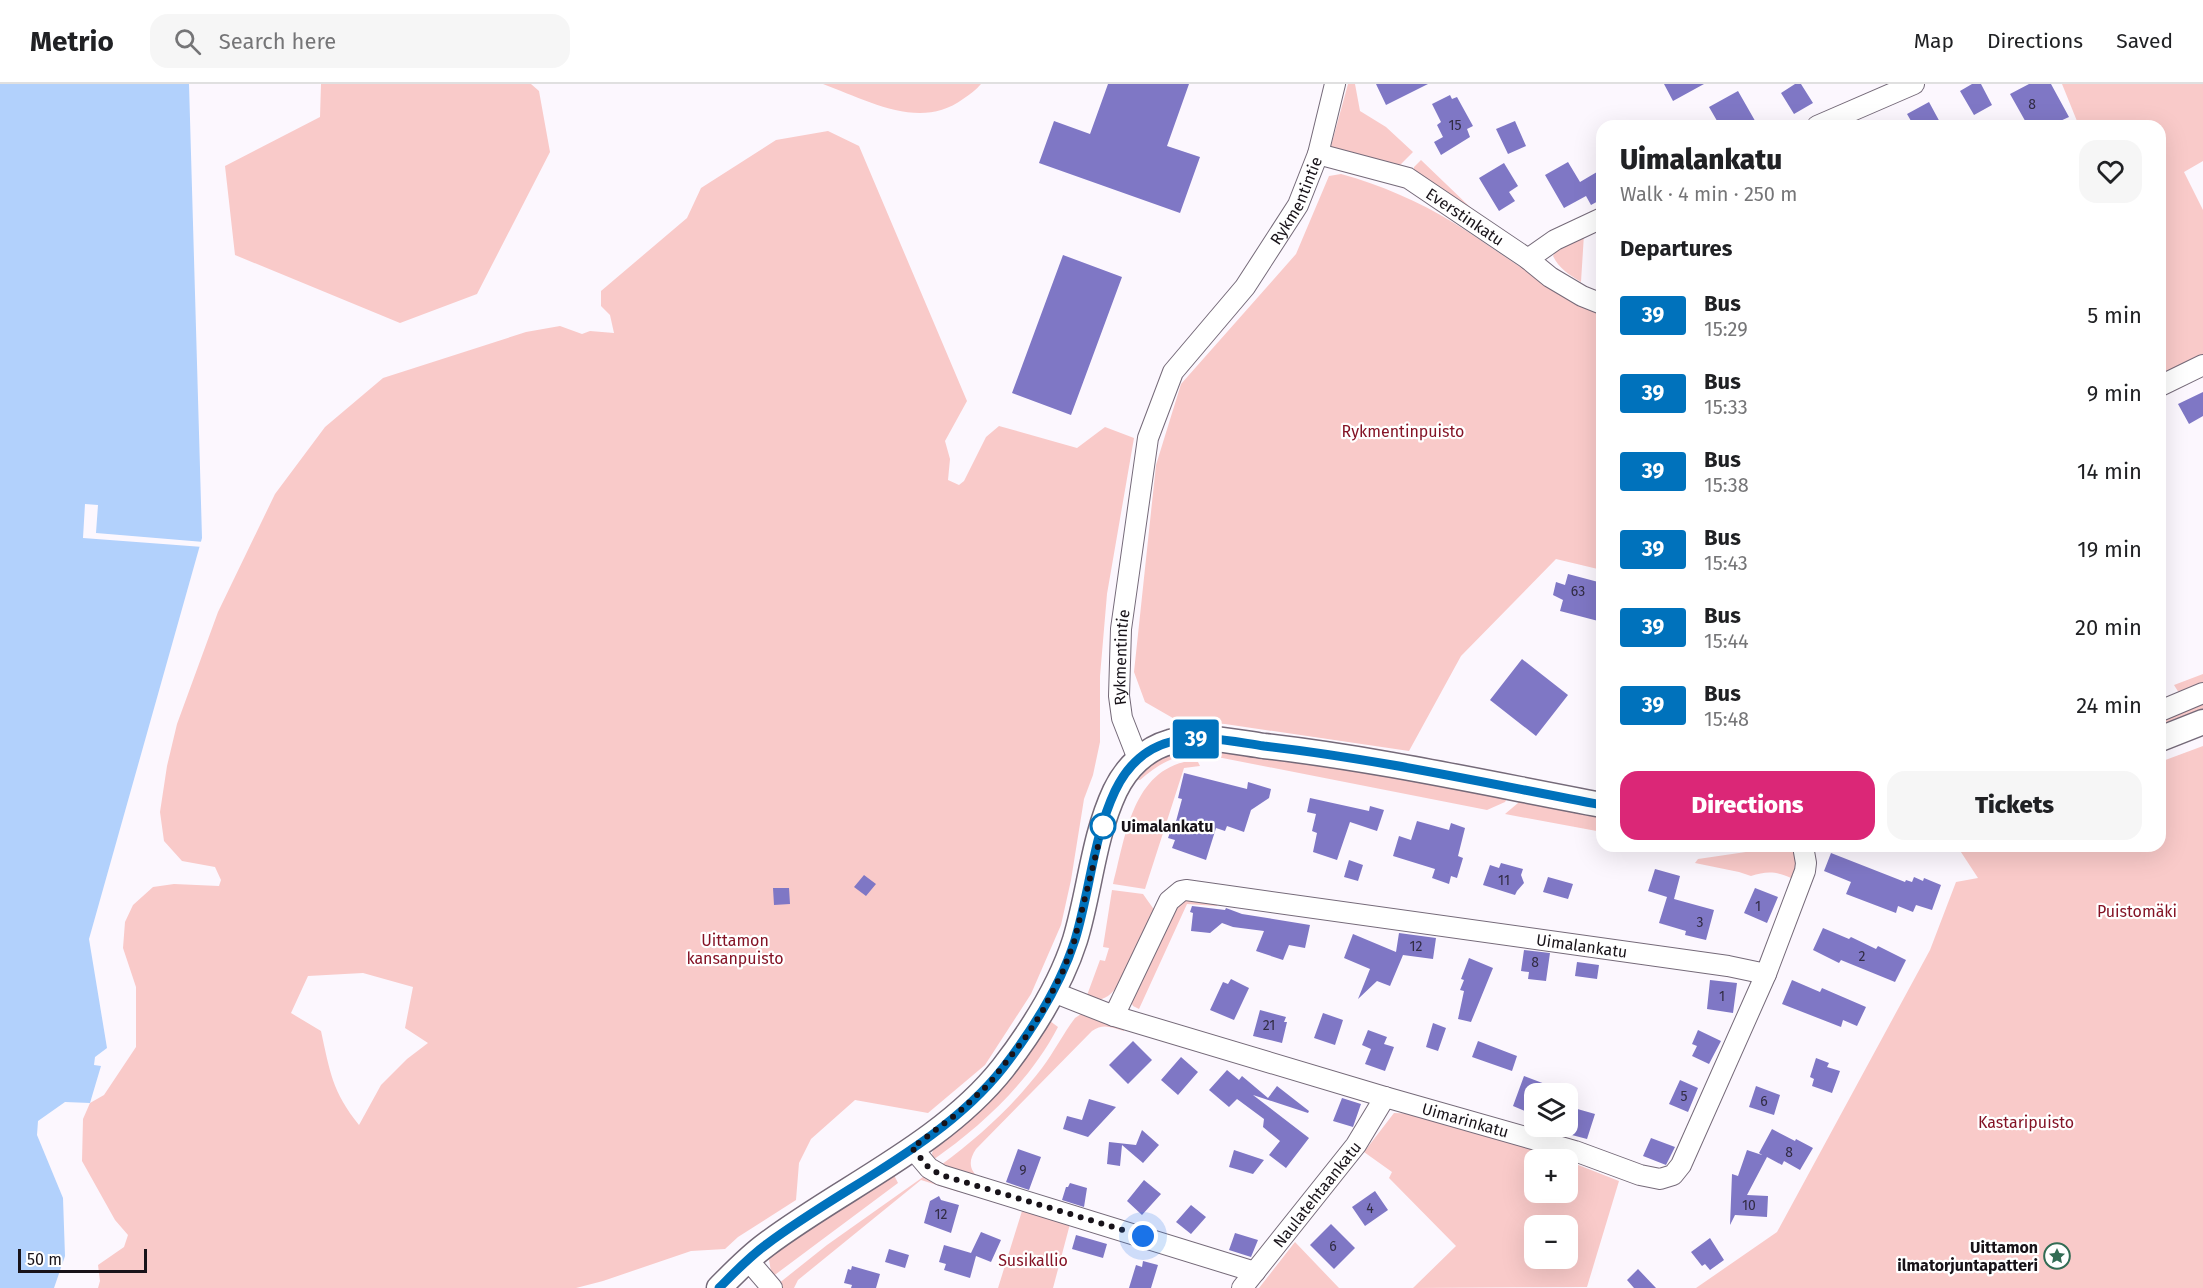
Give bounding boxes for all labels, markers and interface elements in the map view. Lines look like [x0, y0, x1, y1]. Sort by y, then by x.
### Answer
search box [150, 14, 570, 68]
text: Metrio [30, 25, 114, 58]
icon: search [171, 25, 204, 58]
text: Search here [219, 28, 336, 55]
text: Map [1914, 28, 1954, 54]
text: Directions [1987, 28, 2083, 54]
text: Saved [2116, 28, 2173, 54]
house number: 8 [2028, 96, 2036, 113]
house number: 15 [1448, 117, 1462, 134]
button: heart [2079, 140, 2142, 203]
text: Uimalankatu [1620, 143, 1782, 176]
street label: Rykmentintie [1266, 154, 1326, 248]
text: Walk · 4 min · 250 m [1620, 182, 1797, 206]
street label: Everstinkatu [1422, 184, 1507, 250]
text: Departures [1620, 235, 1732, 262]
text: Bus [1704, 290, 1741, 317]
text: 39 [1642, 302, 1664, 328]
text: 5 min [2087, 302, 2142, 329]
text: 15:29 [1704, 317, 1748, 341]
text: Bus [1704, 368, 1741, 395]
text: 39 [1642, 380, 1664, 406]
text: 9 min [2087, 380, 2142, 407]
text: 15:33 [1704, 395, 1748, 419]
park label: Rykmentinpuisto [1342, 422, 1464, 441]
text: Bus [1704, 446, 1741, 473]
text: 39 [1642, 458, 1664, 484]
text: 14 min [2077, 458, 2142, 485]
text: 15:38 [1704, 473, 1749, 497]
text: Bus [1704, 524, 1741, 551]
text: 39 [1642, 536, 1664, 562]
text: 19 min [2077, 536, 2142, 563]
text: 15:43 [1704, 551, 1748, 575]
house number: 63 [1571, 583, 1585, 600]
text: Bus [1704, 602, 1741, 629]
street label: Rykmentintie [1110, 608, 1134, 707]
text: 39 [1642, 614, 1664, 640]
text: 20 min [2075, 614, 2142, 641]
text: 15:44 [1704, 629, 1749, 653]
text: Bus [1704, 680, 1741, 707]
text: 39 [1642, 692, 1664, 718]
text: 24 min [2076, 692, 2142, 719]
text: 15:48 [1704, 707, 1749, 731]
line badge: 39 [1169, 720, 1223, 758]
text: 39 [1185, 726, 1207, 752]
button: Directions [1620, 771, 1875, 840]
button: Tickets [1887, 771, 2142, 840]
marker: Uimalankatu [1090, 813, 1116, 839]
place label: Uimalankatu [1121, 817, 1213, 836]
house number: 11 [1498, 872, 1510, 889]
house number: 1 [1755, 898, 1761, 915]
park label: Puistomäki [2097, 902, 2177, 921]
house number: 3 [1697, 914, 1704, 931]
street label: Uimalankatu [1535, 930, 1629, 962]
park label: Uittamon kansanpuisto [686, 931, 784, 968]
house number: 12 [1410, 938, 1423, 955]
house number: 2 [1859, 948, 1866, 965]
house number: 8 [1531, 954, 1539, 971]
house number: 1 [1719, 988, 1725, 1005]
house number: 21 [1263, 1017, 1275, 1034]
map controls [1524, 1083, 1578, 1269]
button: layers [1524, 1083, 1578, 1137]
house number: 5 [1680, 1088, 1688, 1105]
house number: 6 [1760, 1093, 1768, 1110]
street label: Uimarinkatu [1420, 1099, 1511, 1142]
park label: Kastaripuisto [1978, 1113, 2074, 1132]
street label: Naulatehtaankatu [1269, 1138, 1365, 1251]
house number: 8 [1785, 1144, 1793, 1161]
button: + [1524, 1149, 1578, 1203]
house number: 9 [1019, 1162, 1027, 1179]
house number: 10 [1742, 1197, 1756, 1214]
house number: 4 [1366, 1200, 1374, 1217]
house number: 12 [935, 1206, 948, 1223]
button: − [1524, 1215, 1578, 1269]
your location [1128, 1221, 1158, 1251]
house number: 6 [1329, 1238, 1337, 1255]
place label: Uittamon ilmatorjuntapatteri [1897, 1238, 2038, 1275]
place icon: Uittamon ilmatorjuntapatteri [2042, 1241, 2072, 1271]
scale bar [18, 1246, 147, 1274]
text: 50 m [27, 1250, 62, 1269]
park label: Susikallio [998, 1251, 1068, 1270]

